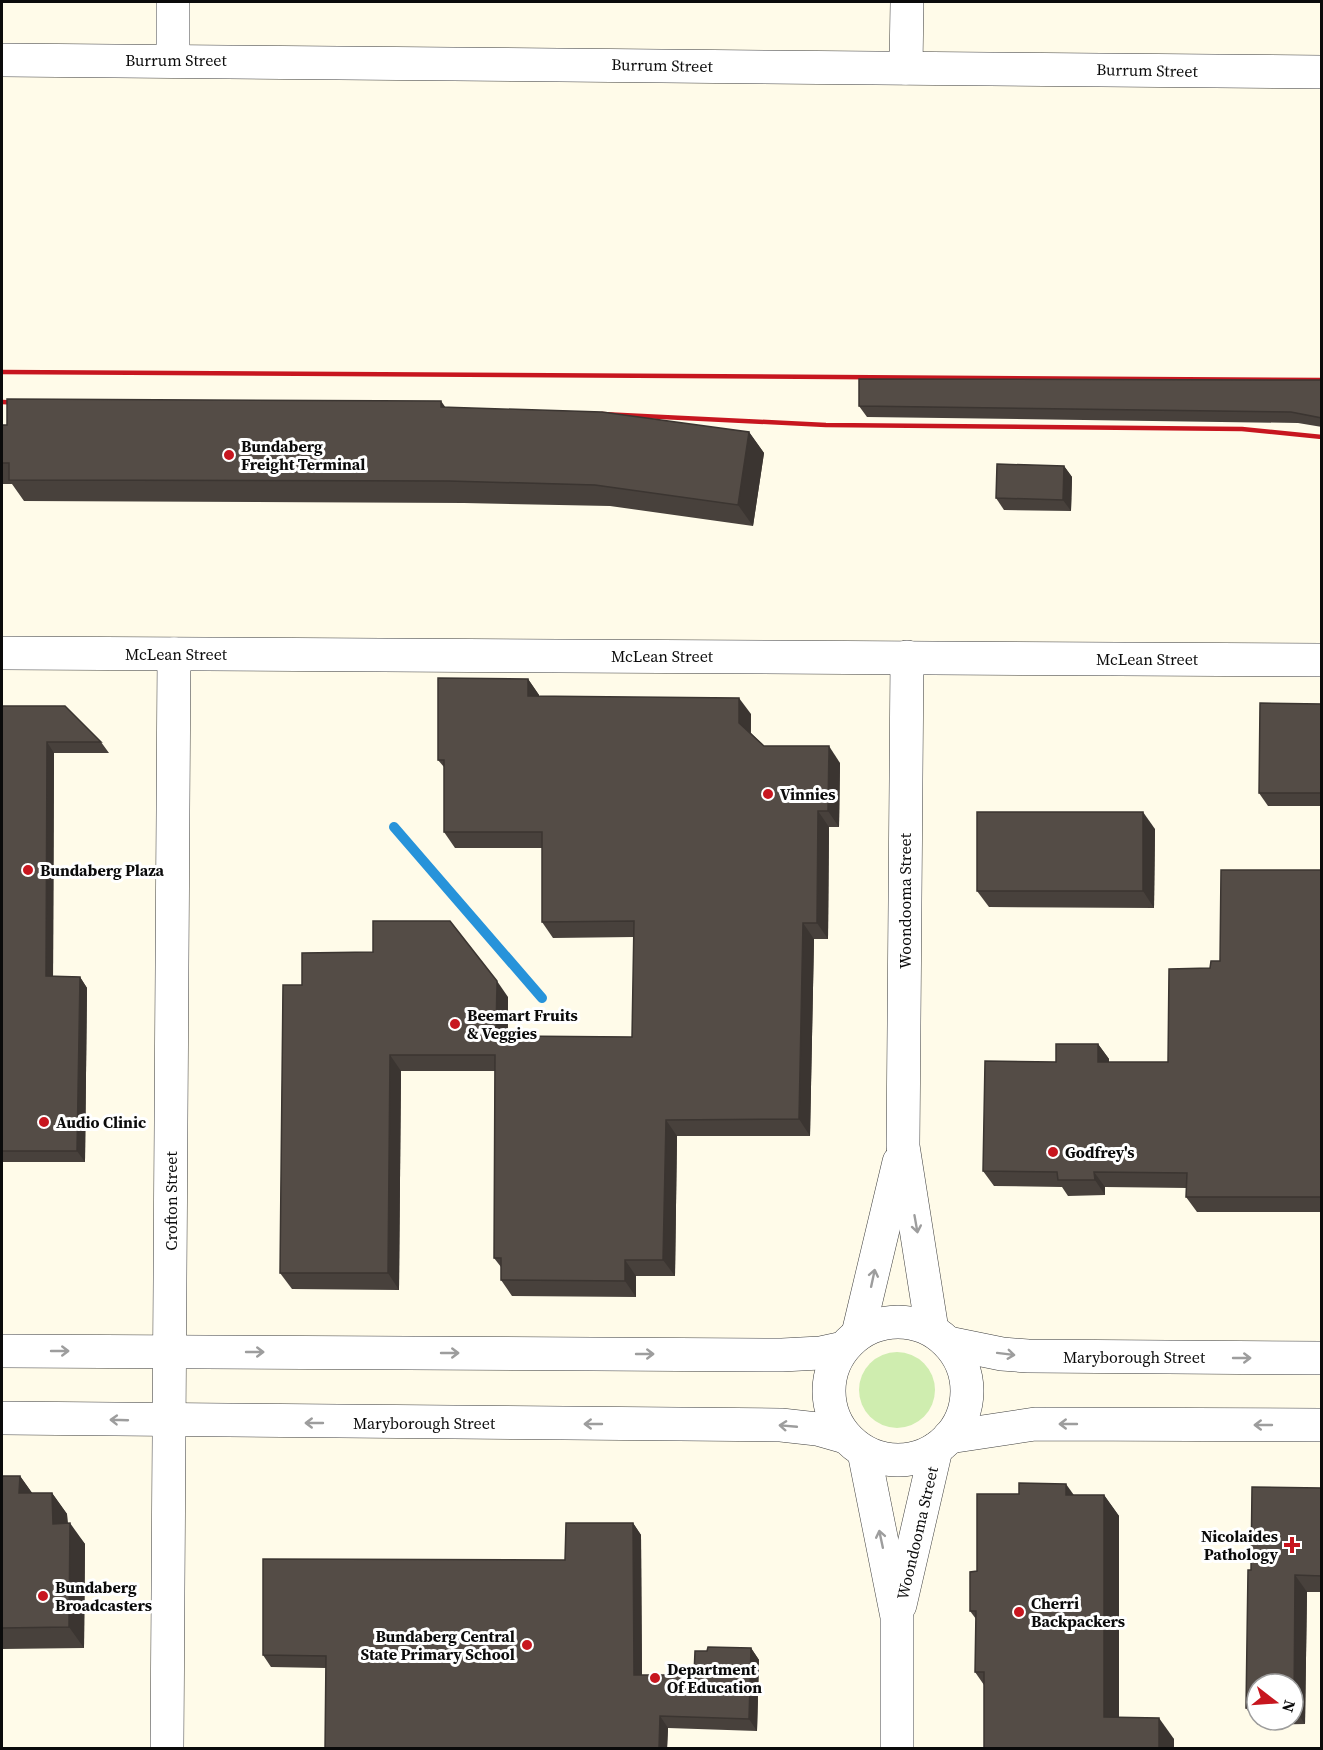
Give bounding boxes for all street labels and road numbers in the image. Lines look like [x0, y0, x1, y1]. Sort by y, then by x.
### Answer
street label: Burrum Street [125, 49, 228, 71]
street label: Burrum Street [611, 53, 714, 77]
street label: Burrum Street [1096, 58, 1199, 82]
street label: McLean Street [125, 643, 228, 665]
street label: McLean Street [611, 645, 714, 667]
street label: McLean Street [1096, 648, 1199, 670]
street label: Woondooma Street [894, 832, 916, 969]
street label: Crofton Street [160, 1151, 182, 1251]
street label: Maryborough Street [1063, 1346, 1206, 1368]
street label: Maryborough Street [353, 1412, 496, 1434]
street label: Woondooma Street [891, 1464, 943, 1602]

